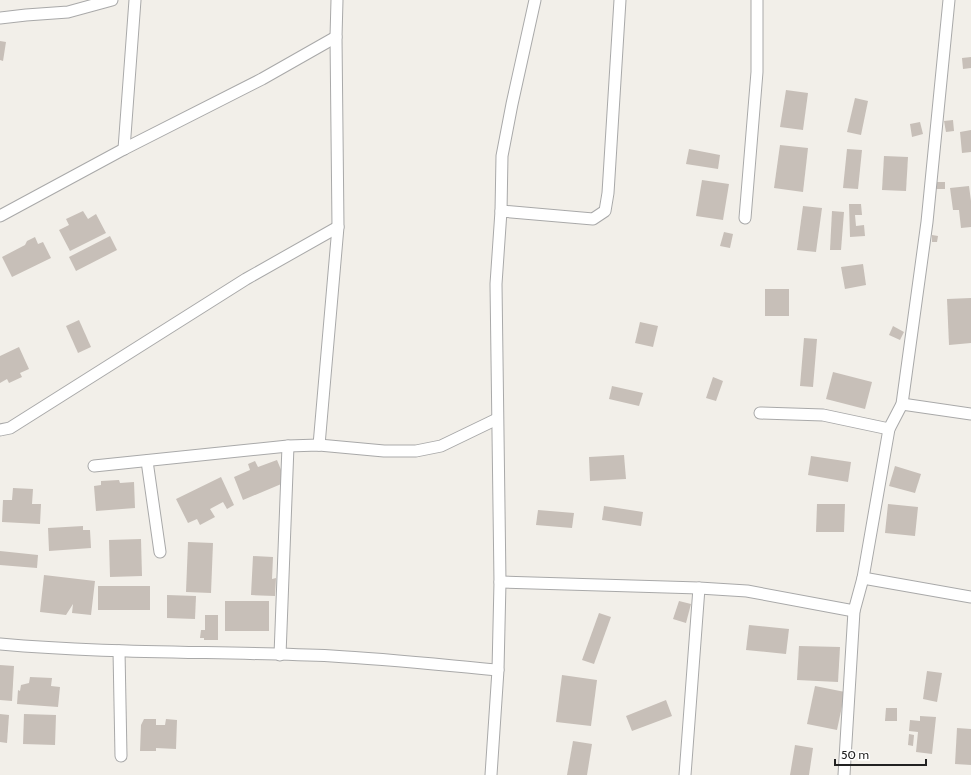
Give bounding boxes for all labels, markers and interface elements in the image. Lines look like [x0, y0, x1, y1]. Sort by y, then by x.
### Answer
scale bar [835, 741, 926, 767]
text: 50 m [841, 747, 869, 762]

